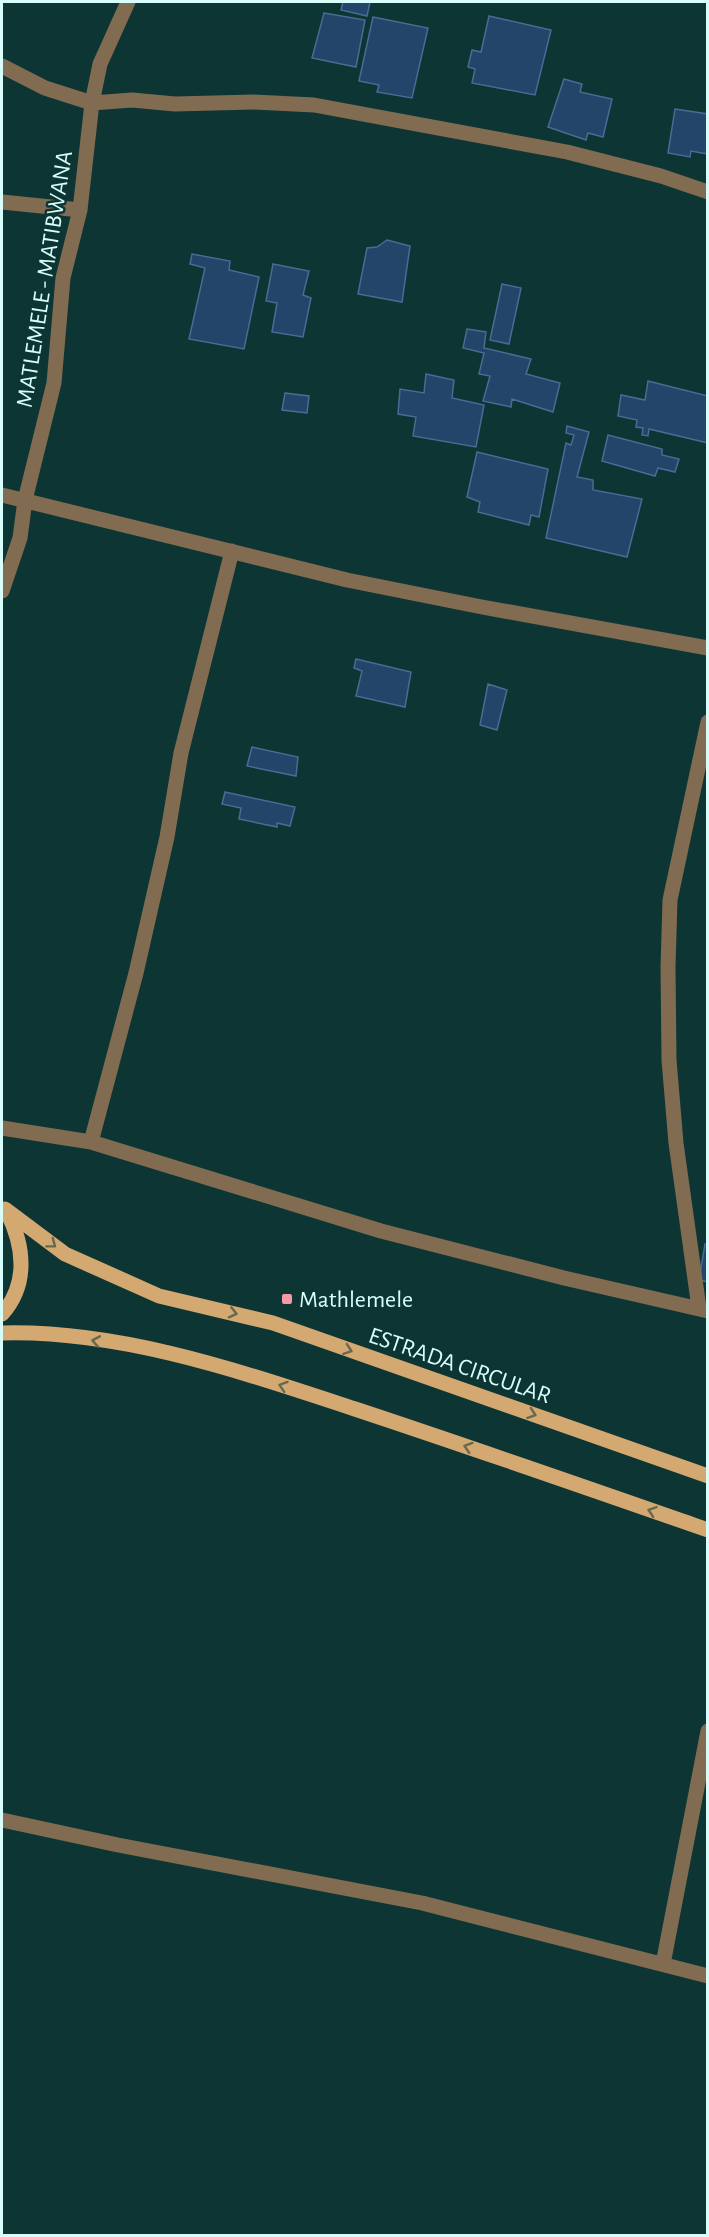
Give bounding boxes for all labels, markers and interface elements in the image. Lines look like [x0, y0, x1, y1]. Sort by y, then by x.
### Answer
street label: MATLEMELE - MATIBWANA [13, 149, 77, 409]
one-way arrow [45, 1236, 56, 1247]
place label: Mathlemele [299, 1288, 413, 1312]
marker: Mathlemele [280, 1292, 294, 1306]
one-way arrow [227, 1306, 237, 1319]
street label: ESTRADA CIRCULAR [365, 1323, 554, 1408]
one-way arrow [91, 1335, 100, 1347]
one-way arrow [342, 1342, 353, 1355]
one-way arrow [278, 1380, 289, 1393]
one-way arrow [526, 1407, 537, 1420]
one-way arrow [463, 1441, 474, 1454]
one-way arrow [647, 1505, 658, 1518]

